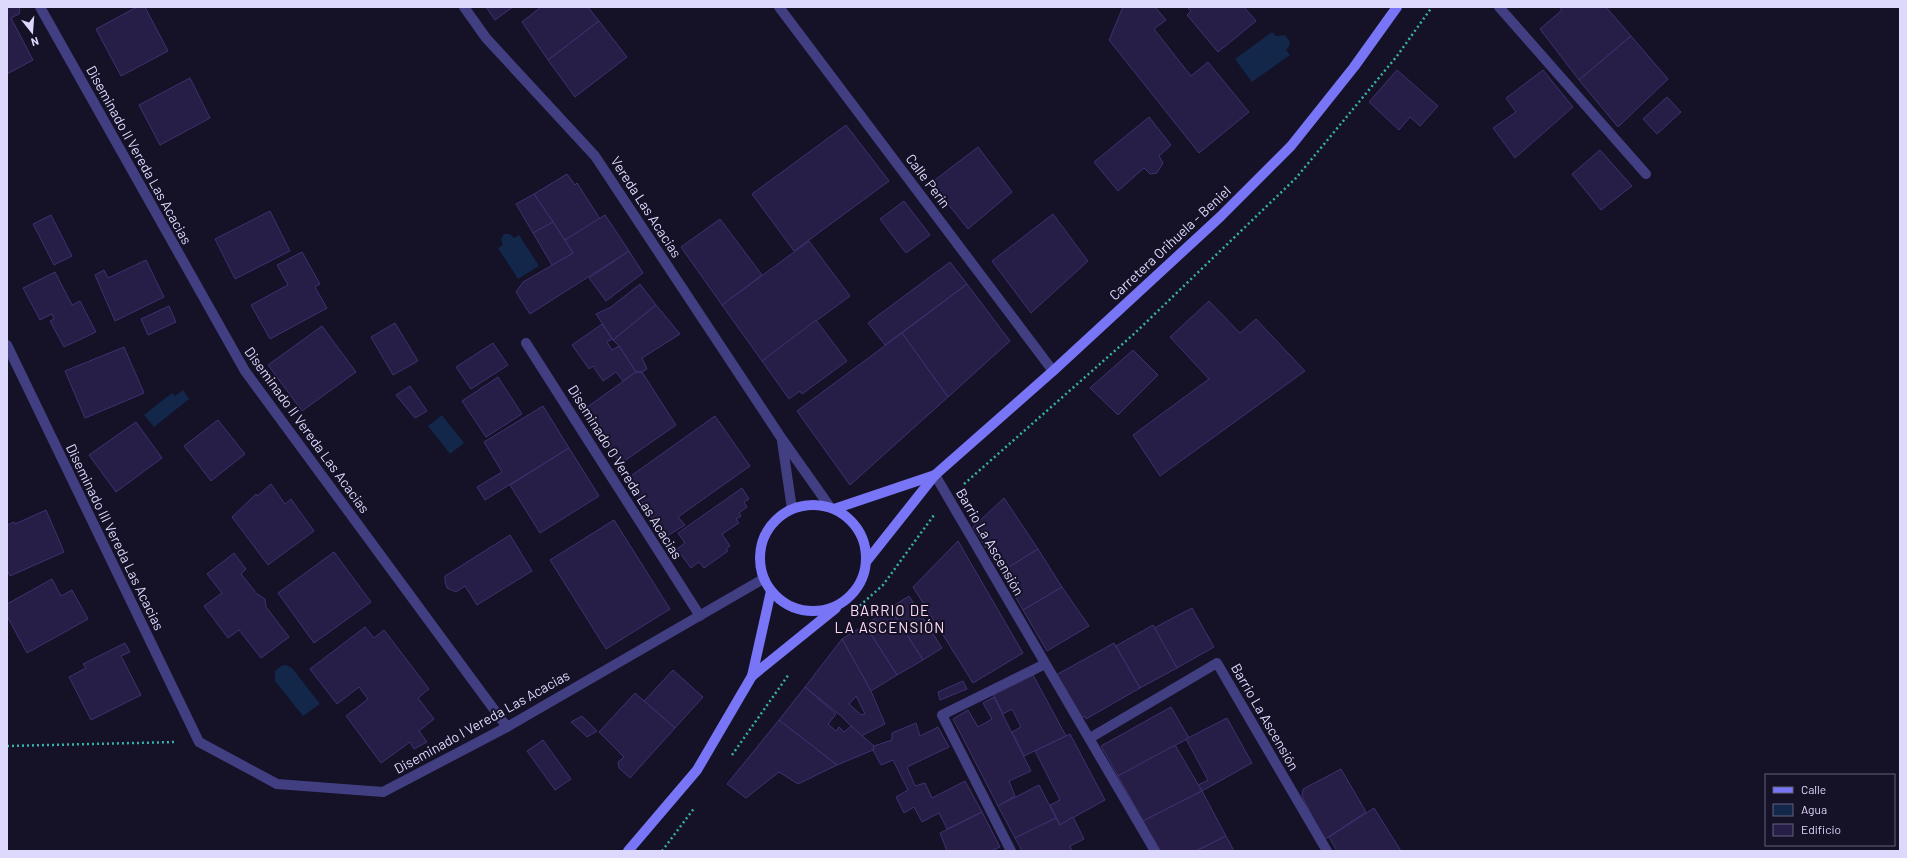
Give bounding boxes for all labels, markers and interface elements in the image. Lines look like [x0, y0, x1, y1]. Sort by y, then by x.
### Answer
north arrow [12, 12, 52, 52]
text: N [30, 35, 40, 49]
street label: Diseminado II Vereda Las Acacias [83, 62, 196, 247]
street label: Calle Perín [903, 150, 954, 211]
street label: Vereda Las Acacias [607, 153, 686, 261]
street label: Carretera Orihuela - Beniel [1105, 182, 1234, 303]
street label: Diseminado II Vereda Las Acacias [241, 343, 374, 516]
street label: Diseminado 0 Vereda Las Acacias [565, 381, 686, 562]
street label: Diseminado III Vereda Las Acacias [63, 441, 168, 633]
street label: Barrio La Ascensión [953, 485, 1028, 598]
district label: BARRIO DE LA ASCENSIÓN [834, 601, 946, 636]
street label: Barrio La Ascensión [1228, 660, 1303, 773]
street label: Diseminado I Vereda Las Acacias [391, 666, 573, 777]
legend [1765, 774, 1895, 846]
text: Calle [1801, 782, 1826, 796]
text: Agua [1801, 802, 1827, 816]
text: Edificio [1801, 822, 1841, 836]

